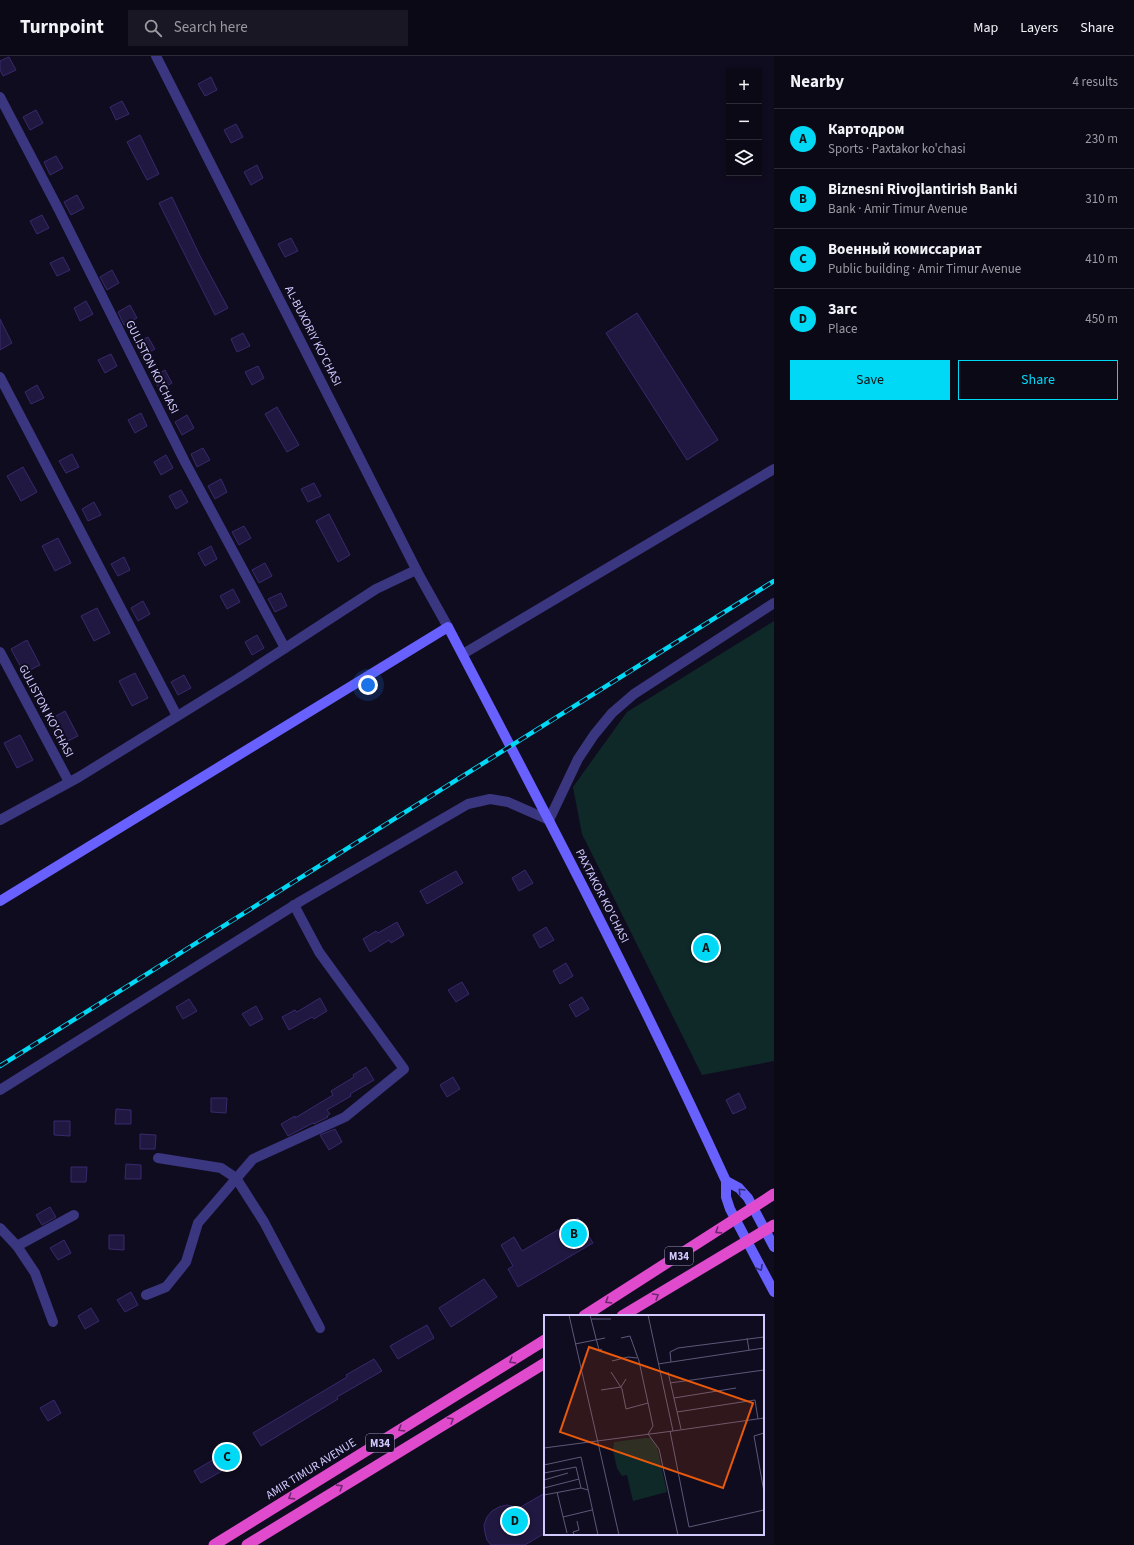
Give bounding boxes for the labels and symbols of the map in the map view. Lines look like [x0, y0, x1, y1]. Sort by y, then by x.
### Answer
street label: AL-BUXORIY KO'CHASI [280, 283, 346, 389]
street label: GULISTON KO'CHASI [121, 317, 183, 417]
street label: GULISTON KO'CHASI [14, 662, 78, 760]
your location [358, 675, 378, 695]
street label: PAXTAKOR KO'CHASI [571, 846, 633, 946]
pin: A [693, 933, 719, 963]
one-way arrow [738, 1188, 746, 1196]
pin: B [561, 1219, 587, 1249]
one-way arrow [715, 1226, 722, 1234]
road number: M34 [665, 1247, 693, 1265]
one-way arrow [756, 1263, 763, 1271]
one-way arrow [652, 1293, 659, 1300]
one-way arrow [605, 1296, 612, 1304]
inset map [544, 1315, 764, 1535]
one-way arrow [509, 1356, 516, 1363]
one-way arrow [447, 1417, 454, 1425]
one-way arrow [398, 1424, 405, 1432]
street label: AMIR TIMUR AVENUE [263, 1434, 359, 1504]
road number: M34 [366, 1434, 394, 1452]
pin: C [214, 1442, 240, 1472]
one-way arrow [335, 1485, 342, 1492]
one-way arrow [288, 1493, 295, 1500]
pin: D [502, 1506, 528, 1536]

